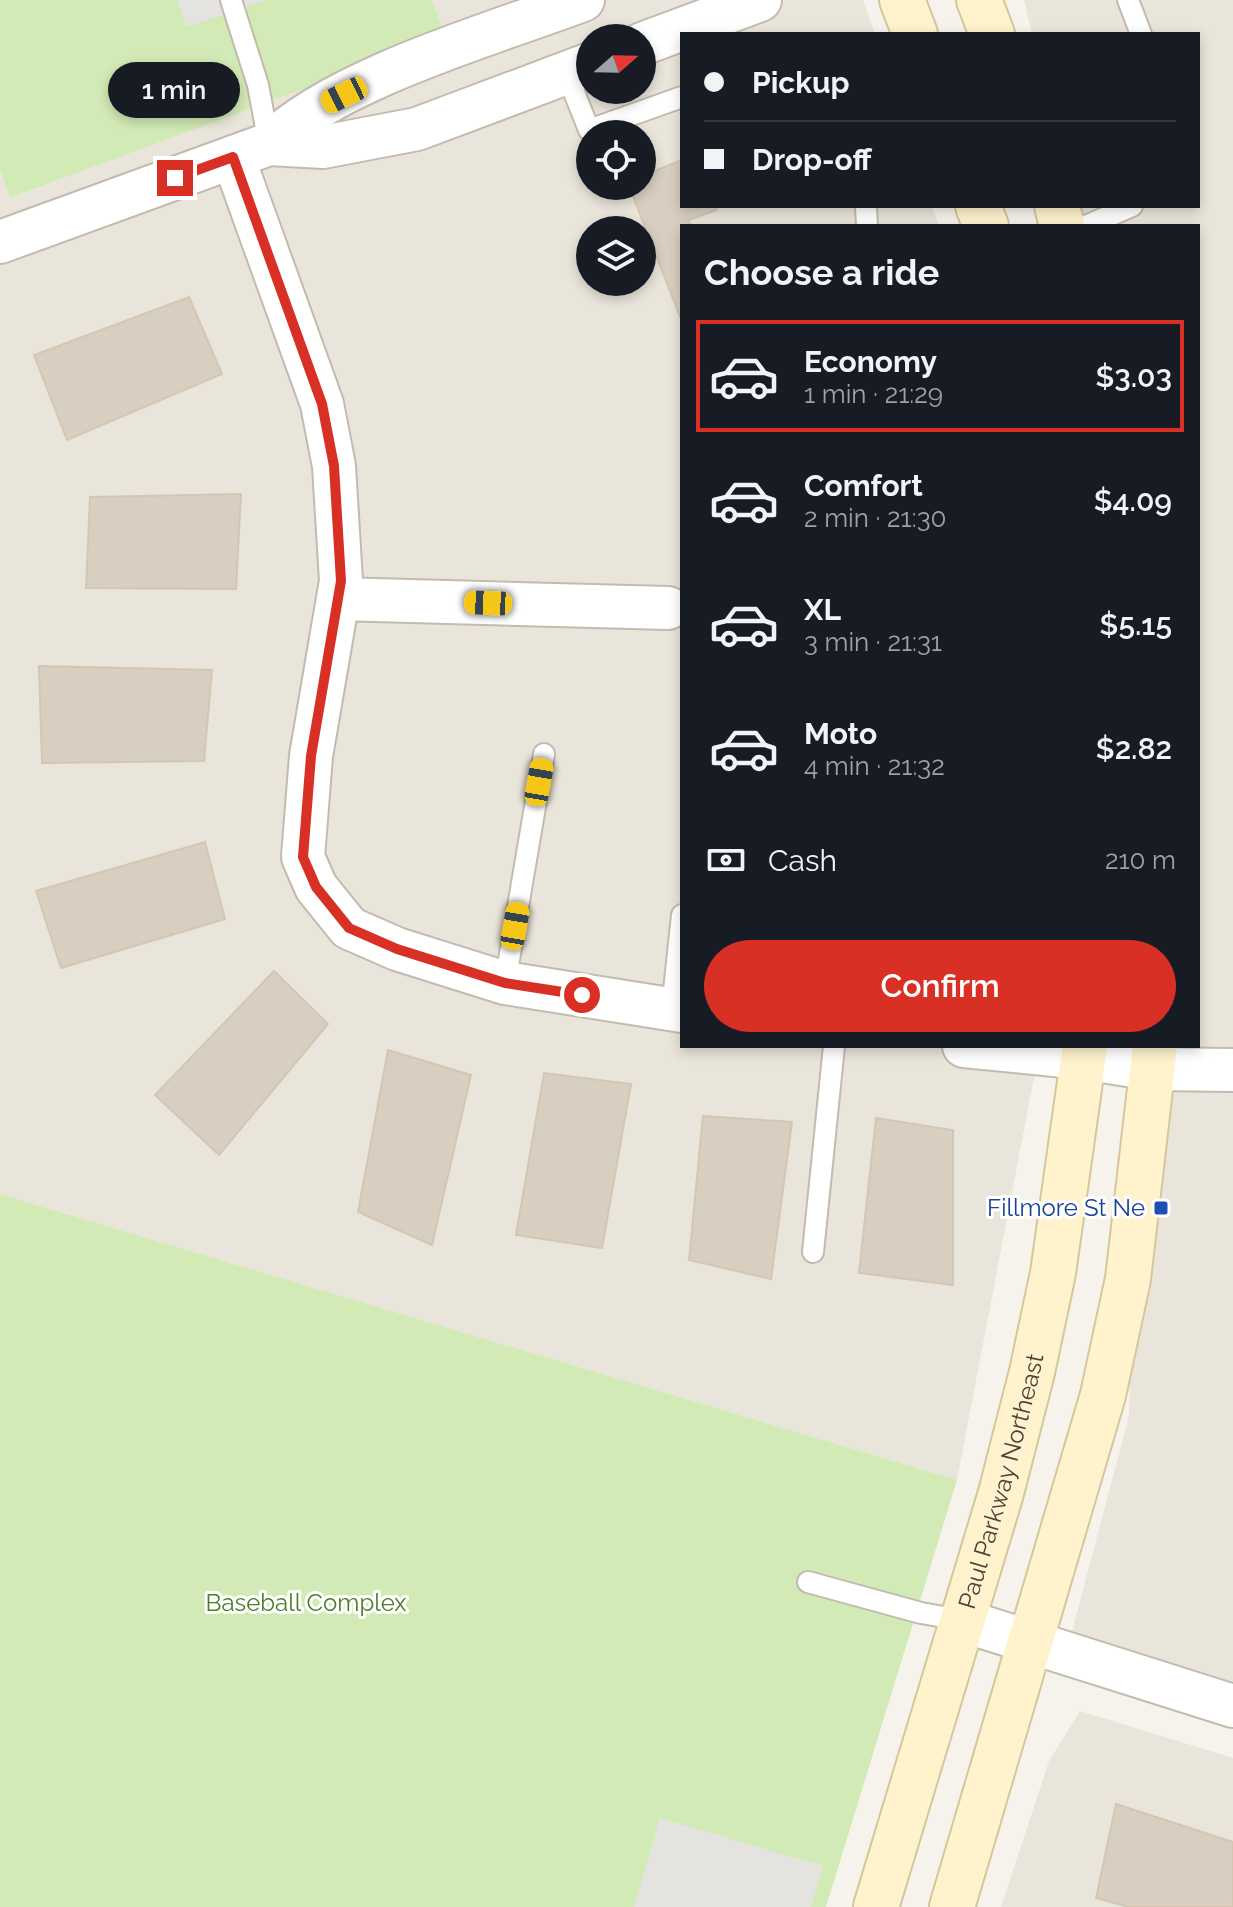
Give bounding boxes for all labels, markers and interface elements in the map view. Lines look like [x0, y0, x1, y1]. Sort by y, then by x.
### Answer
north arrow [576, 24, 656, 104]
map controls [576, 24, 656, 296]
callout: 1 min [109, 62, 241, 118]
text: Pickup [752, 65, 850, 100]
car [317, 74, 371, 116]
text: 1 min [142, 75, 206, 105]
button: locate [576, 120, 656, 200]
text: Drop-off [752, 142, 872, 177]
route end [157, 160, 193, 196]
button: layers [576, 216, 656, 296]
text: Choose a ride [704, 251, 939, 293]
icon: car [708, 340, 780, 412]
text: Economy [804, 344, 937, 379]
text: $3.03 [1095, 359, 1172, 394]
text: 1 min · 21:29 [804, 379, 943, 409]
icon: car [708, 464, 780, 536]
text: Comfort [804, 468, 923, 503]
text: $4.09 [1094, 483, 1172, 518]
text: 2 min · 21:30 [804, 503, 946, 533]
icon: car [708, 588, 780, 660]
car [464, 590, 512, 616]
text: XL [804, 592, 841, 627]
text: $5.15 [1100, 607, 1172, 642]
text: 3 min · 21:31 [804, 627, 942, 657]
icon: car [708, 712, 780, 784]
text: Moto [804, 716, 877, 751]
text: $2.82 [1096, 731, 1172, 766]
text: 4 min · 21:32 [804, 751, 945, 781]
car [523, 756, 555, 808]
icon: cash [704, 838, 748, 882]
text: Cash [768, 843, 837, 878]
text: 210 m [1105, 845, 1176, 875]
car [499, 900, 531, 952]
button: Confirm [704, 940, 1176, 1032]
route start [564, 977, 600, 1013]
place label: Fillmore St Ne [987, 1193, 1145, 1222]
marker: Fillmore St Ne [1152, 1199, 1170, 1217]
street label: Paul Parkway Northeast [952, 1351, 1050, 1612]
park label: Baseball Complex [206, 1588, 406, 1617]

